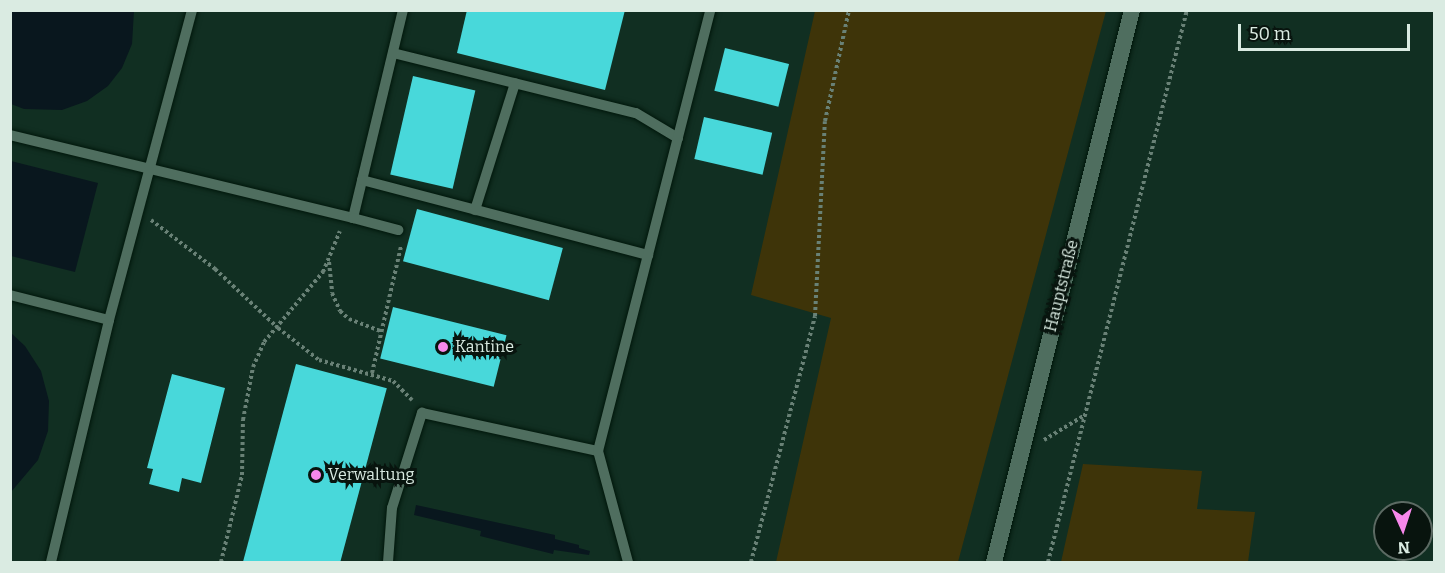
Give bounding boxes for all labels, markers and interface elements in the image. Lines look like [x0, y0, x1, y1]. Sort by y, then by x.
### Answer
scale bar [1241, 12, 1414, 50]
text: 50 m [1249, 23, 1291, 45]
street label: Hauptstraße [1041, 238, 1083, 334]
place label: Kantine [455, 337, 514, 357]
marker: Kantine [436, 340, 450, 354]
place label: Verwaltung [328, 465, 414, 485]
marker: Verwaltung [309, 468, 323, 482]
north arrow [1373, 501, 1433, 561]
text: N [1397, 538, 1411, 557]

